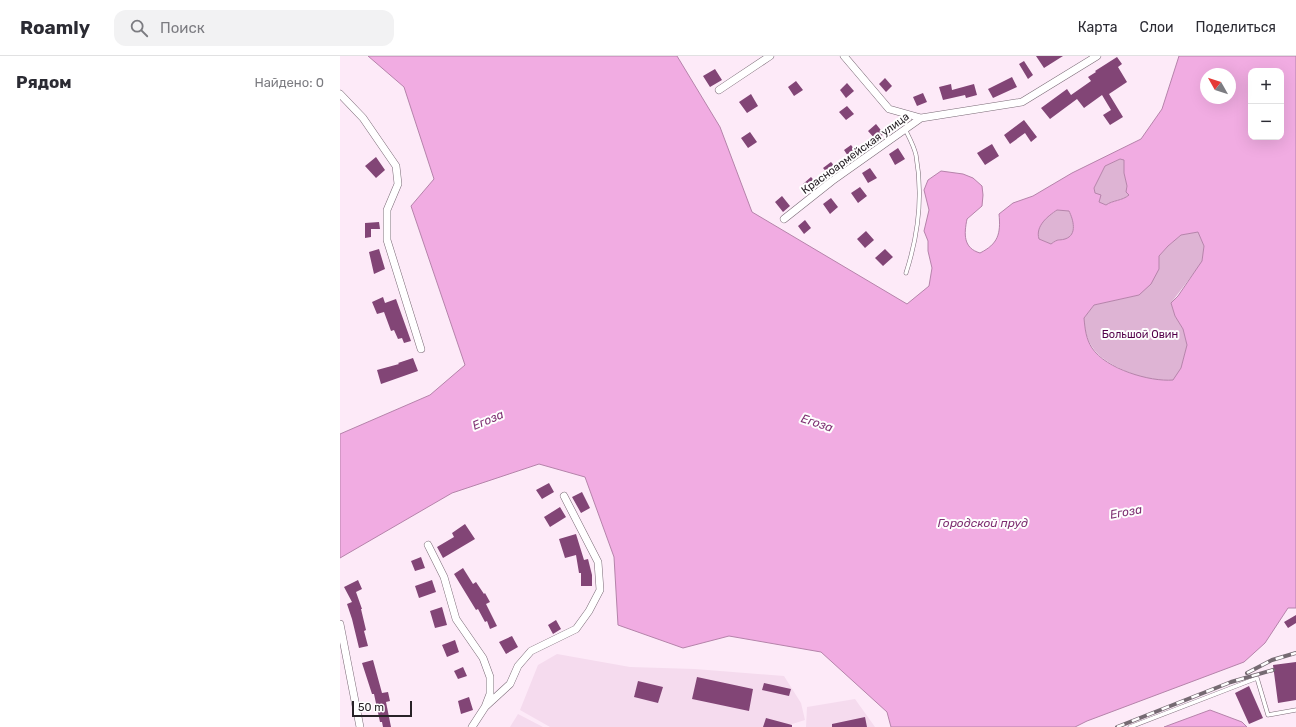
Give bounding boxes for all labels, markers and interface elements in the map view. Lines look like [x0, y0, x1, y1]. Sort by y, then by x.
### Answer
search box [114, 10, 394, 46]
text: Roamly [20, 16, 90, 39]
icon: search [128, 17, 150, 39]
text: Поиск [160, 19, 205, 37]
text: Карта [1078, 19, 1118, 36]
text: Слои [1140, 19, 1174, 36]
text: Поделиться [1196, 19, 1276, 36]
north arrow [1200, 68, 1236, 104]
map controls [1248, 68, 1284, 140]
button: + [1248, 68, 1284, 104]
text: Рядом [16, 72, 72, 92]
text: Найдено: 0 [254, 75, 324, 90]
button: − [1248, 104, 1284, 140]
street label: Красноармейская улица [799, 110, 912, 197]
park label: Большой Овин [1102, 328, 1178, 341]
water label: Егоза [470, 407, 506, 433]
water label: Егоза [799, 411, 835, 435]
water label: Егоза [1109, 502, 1143, 522]
water label: Городской пруд [938, 516, 1028, 530]
scale bar [352, 699, 412, 718]
text: 50 m [358, 701, 384, 714]

